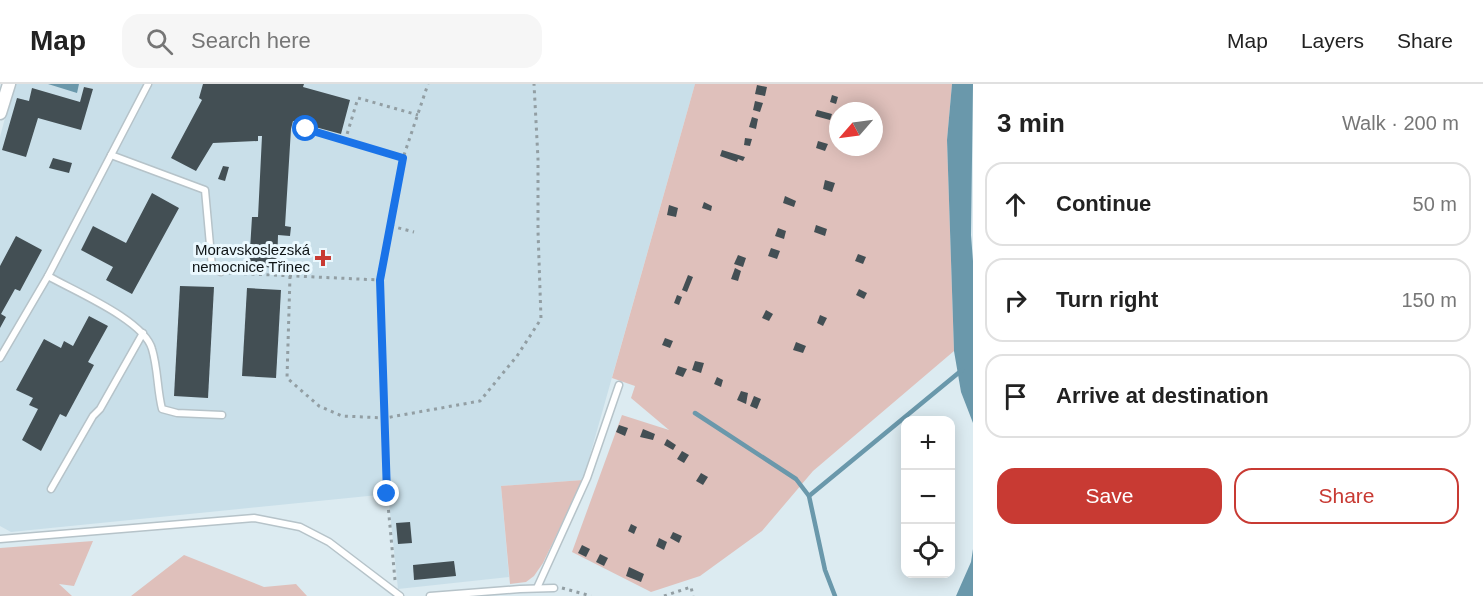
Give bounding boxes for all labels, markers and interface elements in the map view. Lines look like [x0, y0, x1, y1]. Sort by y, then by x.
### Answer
search box [122, 14, 542, 68]
text: Map [30, 25, 86, 56]
icon: search [143, 25, 176, 58]
text: Search here [191, 28, 311, 53]
text: Map [1227, 29, 1268, 52]
text: Layers [1301, 29, 1364, 52]
text: Share [1397, 29, 1453, 52]
north arrow [829, 102, 883, 156]
text: 3 min [997, 108, 1065, 138]
text: Walk · 200 m [1342, 112, 1459, 134]
route start [292, 115, 318, 141]
icon: ahead [999, 188, 1032, 221]
text: Continue [1056, 191, 1151, 216]
text: 50 m [1413, 193, 1457, 215]
place label: Moravskoslezská nemocnice Třinec [192, 241, 311, 275]
marker: Moravskoslezská nemocnice Třinec [314, 249, 332, 267]
icon: right [999, 284, 1032, 317]
text: Turn right [1056, 287, 1158, 312]
text: 150 m [1401, 289, 1457, 311]
icon: arrive [999, 380, 1032, 413]
text: Arrive at destination [1056, 383, 1269, 408]
map controls [901, 416, 955, 578]
button: + [901, 416, 955, 470]
button: Save [997, 468, 1222, 524]
button: Share [1234, 468, 1459, 524]
button: − [901, 470, 955, 524]
route end [373, 480, 399, 506]
button: locate [901, 524, 955, 578]

